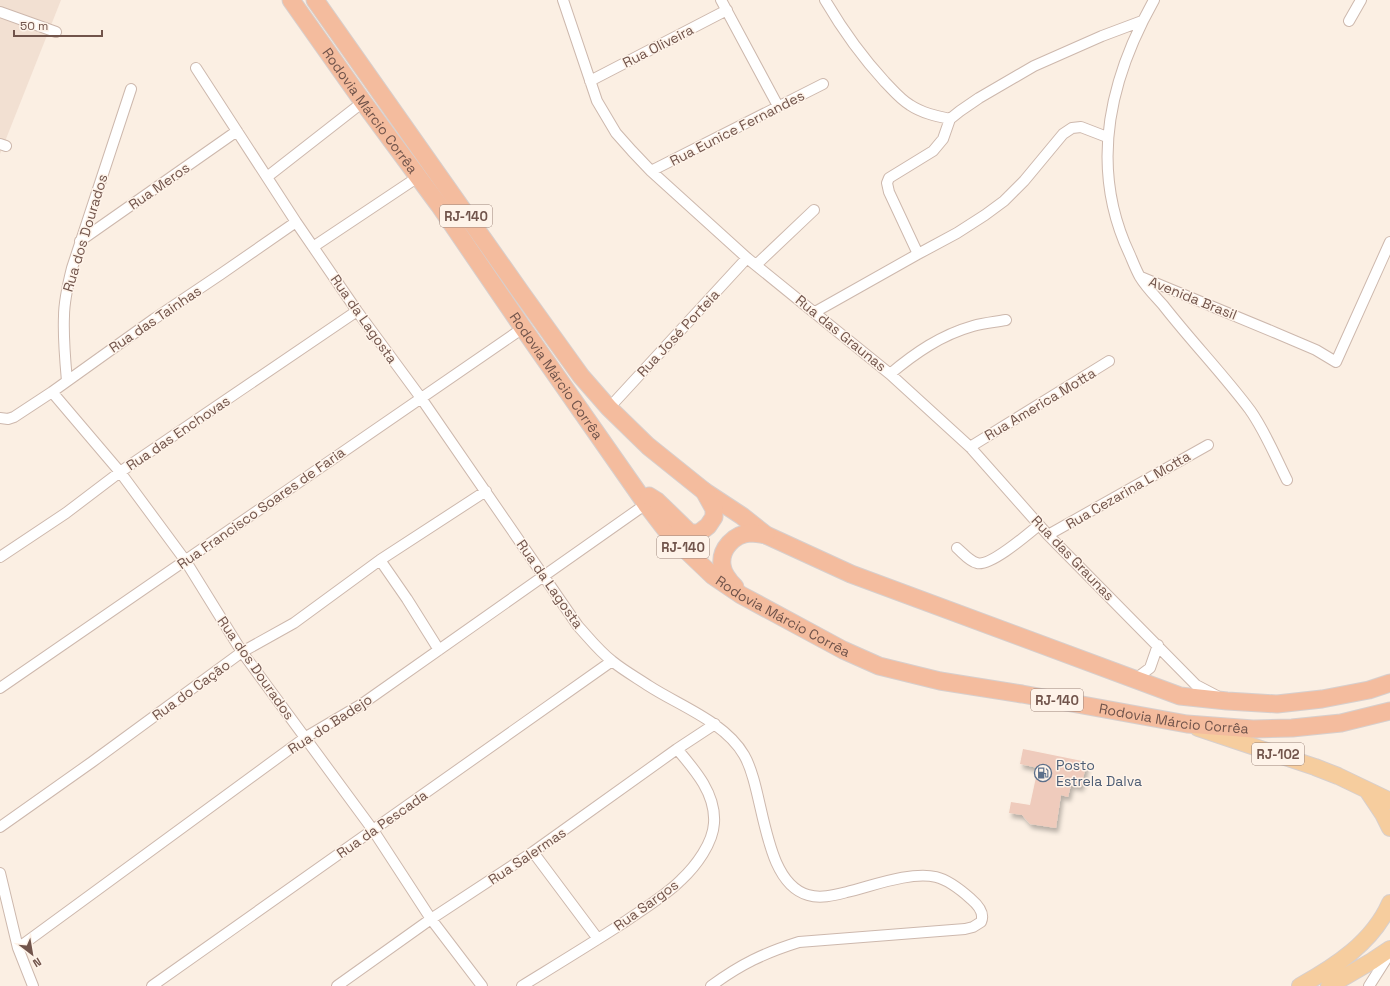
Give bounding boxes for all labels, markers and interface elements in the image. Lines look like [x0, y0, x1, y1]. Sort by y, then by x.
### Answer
scale bar [14, 12, 102, 38]
text: 50 m [20, 18, 48, 34]
street label: Rua Oliveira [619, 20, 697, 72]
street label: Rodovia Márcio Corrêa [318, 44, 422, 177]
street label: Rua Eunice Fernandes [667, 86, 807, 170]
street label: Rua Meros [125, 158, 193, 214]
street label: Rua dos Dourados [59, 172, 111, 294]
road number: RJ-140 [440, 205, 492, 227]
street label: Rua da Lagosta [327, 271, 401, 367]
street label: Avenida Brasil [1146, 272, 1240, 324]
street label: Rua das Tainhas [105, 281, 205, 357]
street label: Rua José Porteia [633, 286, 723, 380]
street label: Rua das Graunas [792, 291, 890, 375]
street label: Rodovia Márcio Corrêa [506, 309, 607, 443]
street label: Rua America Motta [981, 364, 1099, 444]
street label: Rua das Enchovas [123, 392, 233, 474]
street label: Rua Francisco Soares de Faria [174, 443, 348, 573]
street label: Rua Cezarina L Motta [1062, 447, 1194, 533]
street label: Rua das Graunas [1028, 512, 1118, 604]
street label: Rua da Lagosta [513, 536, 587, 632]
road number: RJ-140 [657, 536, 709, 558]
street label: Rodovia Márcio Corrêa [712, 572, 853, 661]
street label: Rua dos Dourados [214, 613, 298, 723]
street label: Rua do Cação [148, 656, 234, 724]
road number: RJ-140 [1031, 689, 1083, 711]
street label: Rua do Badejo [284, 690, 376, 758]
street label: Rodovia Márcio Corrêa [1097, 699, 1249, 738]
road number: RJ-102 [1252, 743, 1304, 765]
place label: Posto Estrela Dalva [1056, 756, 1142, 790]
fuel station icon: Posto Estrela Dalva [1033, 763, 1053, 783]
street label: Rua da Pescada [333, 786, 431, 862]
street label: Rua Salermas [485, 823, 569, 889]
street label: Rua Sargos [610, 875, 682, 935]
north arrow [12, 934, 52, 974]
text: N [30, 955, 44, 970]

